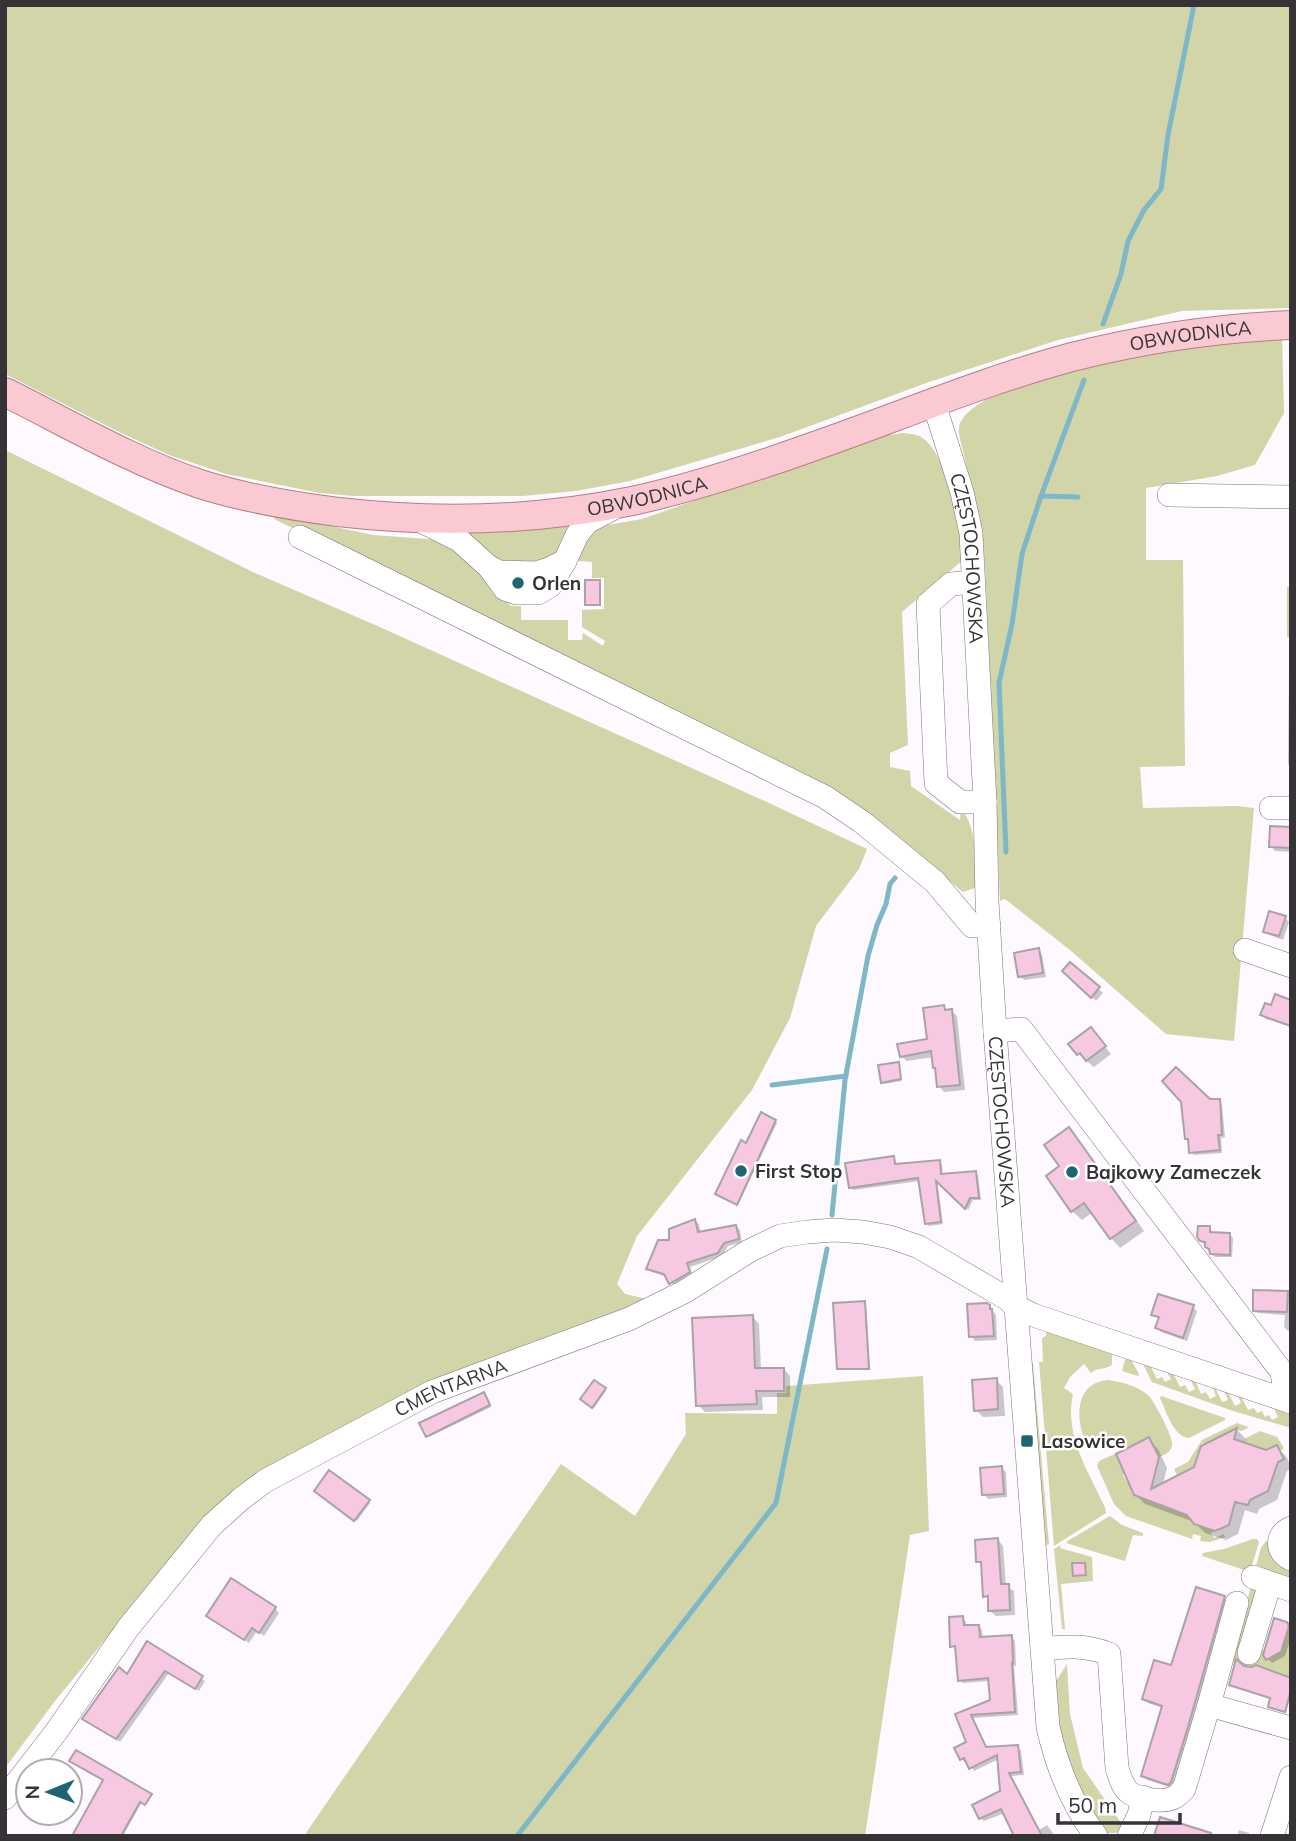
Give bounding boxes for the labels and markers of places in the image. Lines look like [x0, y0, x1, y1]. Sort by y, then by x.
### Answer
place label: Orlen [532, 571, 581, 595]
marker: Orlen [510, 575, 526, 591]
place label: First Stop [755, 1159, 843, 1183]
place label: Bajkowy Zameczek [1086, 1160, 1261, 1184]
marker: First Stop [733, 1163, 749, 1179]
marker: Bajkowy Zameczek [1064, 1164, 1080, 1180]
place label: Lasowice [1041, 1429, 1126, 1453]
marker: Lasowice [1019, 1433, 1035, 1449]

